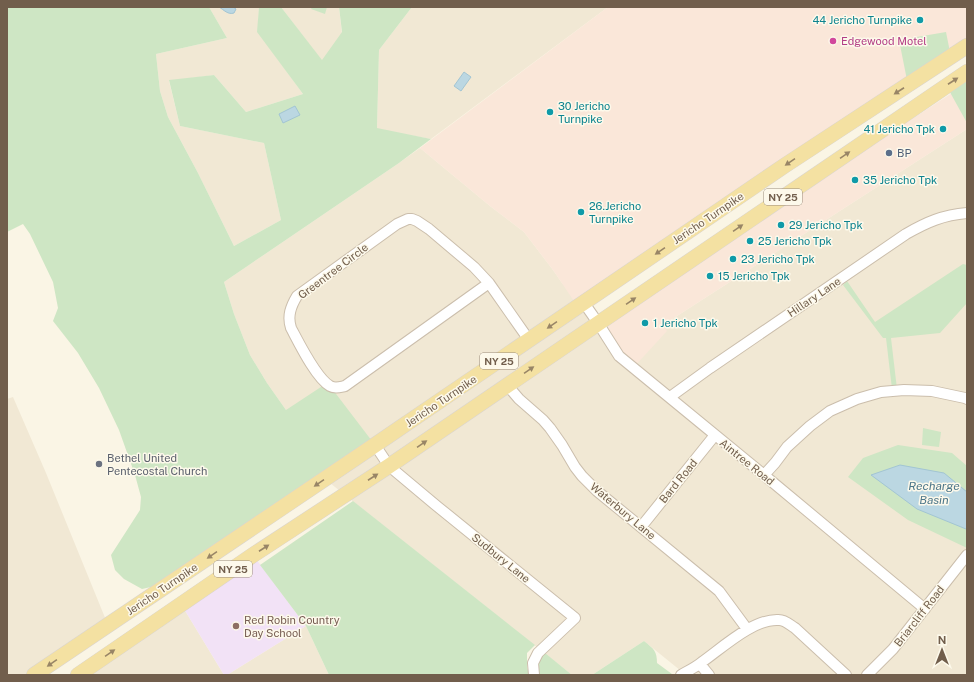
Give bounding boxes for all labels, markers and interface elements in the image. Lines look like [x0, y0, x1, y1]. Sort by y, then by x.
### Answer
place label: 44 Jericho Turnpike [812, 14, 912, 26]
marker: 44 Jericho Turnpike [915, 15, 925, 25]
place label: Edgewood Motel [841, 35, 927, 47]
marker: Edgewood Motel [828, 36, 838, 46]
one-way arrow [948, 77, 958, 85]
one-way arrow [893, 87, 905, 94]
place label: 30 Jericho Turnpike [558, 100, 610, 125]
marker: 30 Jericho Turnpike [545, 107, 555, 117]
place label: 41 Jericho Tpk [863, 123, 935, 135]
marker: 41 Jericho Tpk [938, 124, 948, 134]
place label: BP [897, 147, 911, 159]
marker: BP [884, 148, 894, 158]
one-way arrow [840, 151, 851, 158]
one-way arrow [785, 158, 796, 166]
place label: 35 Jericho Tpk [863, 174, 937, 186]
marker: 35 Jericho Tpk [850, 175, 860, 185]
road number: NY 25 [764, 189, 802, 205]
street label: Jericho Turnpike [670, 190, 746, 246]
place label: 26.Jericho Turnpike [589, 200, 641, 225]
marker: 26.Jericho Turnpike [576, 207, 586, 217]
place label: 29 Jericho Tpk [789, 219, 863, 231]
marker: 29 Jericho Tpk [776, 220, 786, 230]
one-way arrow [733, 224, 743, 232]
place label: 25 Jericho Tpk [758, 235, 832, 247]
marker: 25 Jericho Tpk [745, 236, 755, 246]
street label: Greentree Circle [296, 241, 370, 301]
one-way arrow [655, 247, 665, 255]
place label: 23 Jericho Tpk [741, 253, 815, 265]
marker: 23 Jericho Tpk [728, 254, 738, 264]
place label: 15 Jericho Tpk [718, 270, 790, 282]
marker: 15 Jericho Tpk [705, 271, 715, 281]
street label: Hillary Lane [785, 275, 843, 319]
one-way arrow [625, 297, 636, 305]
place label: 1 Jericho Tpk [653, 317, 718, 329]
marker: 1 Jericho Tpk [640, 318, 650, 328]
one-way arrow [547, 321, 557, 329]
road number: NY 25 [480, 353, 518, 369]
one-way arrow [524, 366, 534, 374]
street label: Jericho Turnpike [403, 373, 479, 429]
street label: Aintree Road [717, 436, 777, 488]
one-way arrow [416, 440, 427, 448]
place label: Bethel United Pentecostal Church [107, 452, 207, 477]
street label: Bard Road [657, 457, 699, 505]
marker: Bethel United Pentecostal Church [94, 459, 104, 469]
one-way arrow [367, 473, 378, 480]
one-way arrow [314, 479, 325, 487]
water label: Recharge Basin [908, 479, 960, 507]
street label: Waterbury Lane [588, 480, 658, 542]
street label: Sudbury Lane [470, 531, 532, 585]
one-way arrow [259, 544, 269, 552]
one-way arrow [206, 552, 217, 559]
street label: Jericho Turnpike [124, 561, 200, 617]
road number: NY 25 [214, 561, 252, 577]
street label: Briarcliff Road [892, 583, 946, 649]
place label: Red Robin Country Day School [244, 614, 340, 639]
marker: Red Robin Country Day School [231, 621, 241, 631]
north arrow [922, 630, 962, 670]
text: N [938, 634, 946, 646]
one-way arrow [105, 649, 116, 657]
one-way arrow [47, 659, 57, 667]

